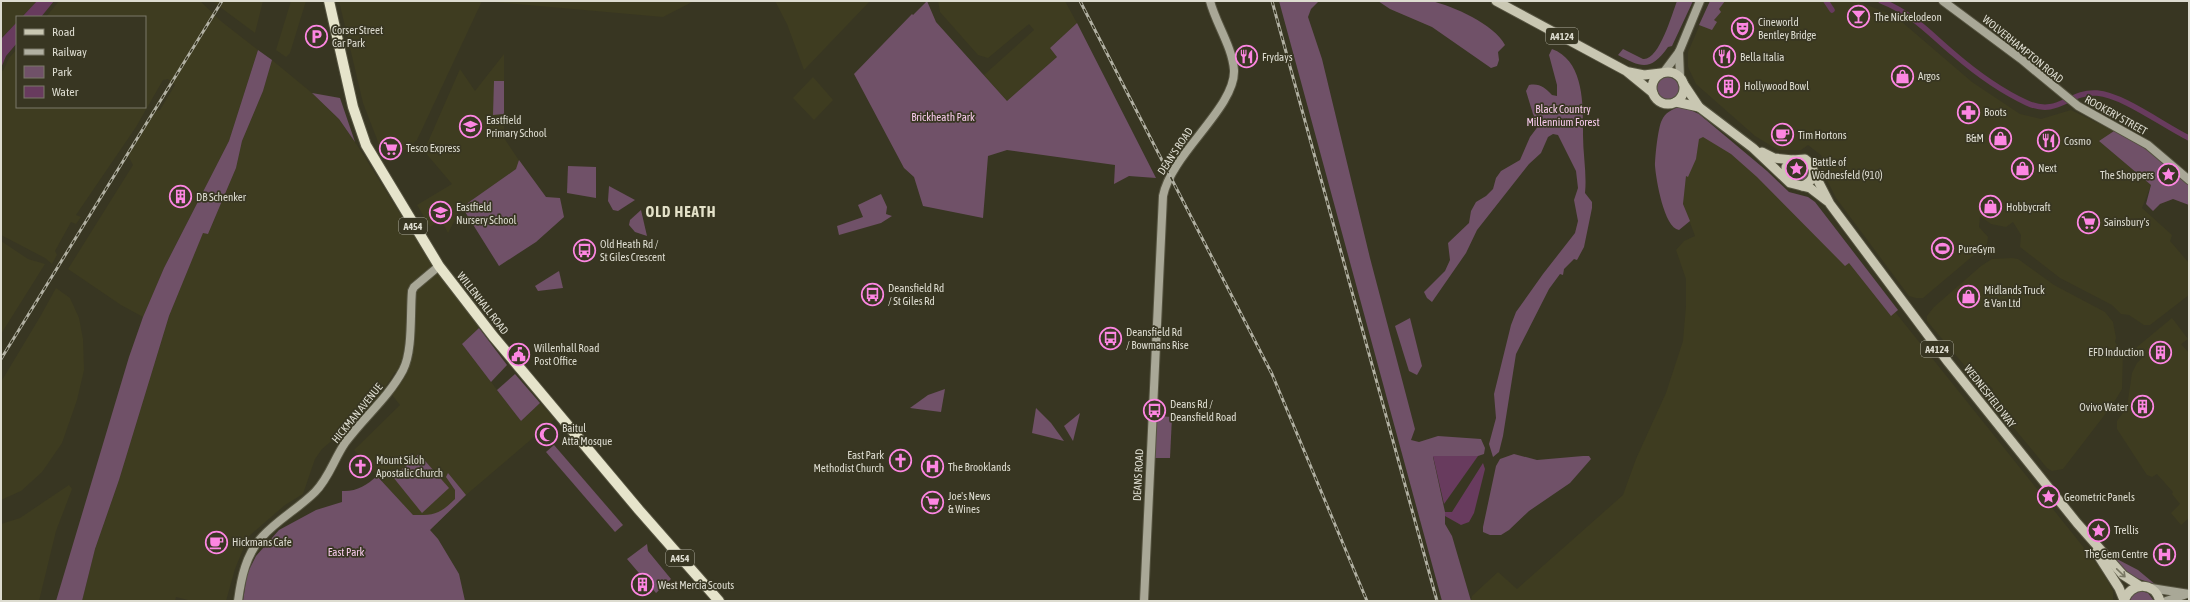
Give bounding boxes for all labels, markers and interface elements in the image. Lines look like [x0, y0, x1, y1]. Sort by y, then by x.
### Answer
bar icon: The Nickelodeon [1845, 4, 1871, 30]
place label: The Nickelodeon [1874, 11, 1942, 23]
street label: WOLVERHAMPTON ROAD [1980, 13, 2066, 85]
theatre icon: Cineworld Bentley Bridge [1730, 15, 1756, 41]
legend [16, 16, 146, 108]
place label: Cineworld Bentley Bridge [1758, 16, 1816, 41]
parking icon: Corser Street Car Park [304, 23, 330, 49]
place label: Corser Street Car Park [332, 24, 383, 49]
text: Road [52, 25, 75, 39]
road number: A4124 [1546, 28, 1578, 44]
restaurant icon: Frydays [1233, 44, 1259, 70]
restaurant icon: Bella Italia [1712, 44, 1738, 70]
text: Railway [52, 45, 87, 59]
place label: Frydays [1262, 51, 1293, 63]
place label: Bella Italia [1740, 51, 1784, 63]
shop icon: Argos [1889, 63, 1915, 89]
text: Park [52, 65, 73, 79]
place label: Argos [1918, 70, 1940, 82]
building icon: Hollywood Bowl [1716, 73, 1742, 99]
place label: Hollywood Bowl [1744, 80, 1809, 92]
text: Water [52, 85, 79, 99]
street label: ROOKERY STREET [2083, 93, 2149, 137]
pharmacy icon: Boots [1956, 99, 1982, 125]
park label: Black Country Millennium Forest [1526, 103, 1600, 128]
place label: Boots [1984, 106, 2007, 118]
park label: Brickheath Park [911, 111, 975, 123]
school or university icon: Eastfield Primary School [457, 113, 483, 139]
place label: Eastfield Primary School [486, 114, 547, 139]
cafe icon: Tim Hortons [1770, 122, 1796, 148]
street label: DEAN'S ROAD [1155, 125, 1195, 177]
shop icon: B&M [1987, 125, 2013, 151]
restaurant icon: Cosmo [2035, 128, 2061, 154]
place label: Tim Hortons [1798, 129, 1847, 141]
place label: B&M [1966, 132, 1984, 144]
supermarket icon: Tesco Express [377, 135, 403, 161]
place label: Cosmo [2064, 135, 2091, 147]
place label: Tesco Express [406, 142, 460, 154]
place icon: Battle of Wōdnesfeld (910) [1783, 155, 1809, 181]
shop icon: Next [2009, 155, 2035, 181]
place label: Battle of Wōdnesfeld (910) [1812, 156, 1883, 181]
place label: Next [2038, 162, 2057, 174]
place icon: The Shoppers [2156, 162, 2182, 188]
place label: The Shoppers [2100, 169, 2154, 181]
building icon: DB Schenker [168, 184, 194, 210]
place label: DB Schenker [196, 191, 247, 203]
shop icon: Hobbycraft [1978, 194, 2004, 220]
school or university icon: Eastfield Nursery School [427, 200, 453, 226]
place label: Eastfield Nursery School [456, 201, 517, 226]
place label: Hobbycraft [2006, 201, 2051, 213]
district label: OLD HEATH [645, 203, 717, 220]
supermarket icon: Sainsbury's [2076, 209, 2102, 235]
place label: Sainsbury's [2104, 216, 2150, 228]
road number: A454 [399, 218, 427, 234]
sports icon: PureGym [1930, 236, 1956, 262]
bus stop icon: Old Heath Rd / St Giles Crescent [571, 237, 597, 263]
place label: Old Heath Rd / St Giles Crescent [600, 238, 665, 263]
place label: PureGym [1958, 243, 1995, 255]
street label: WILLENHALL ROAD [455, 270, 511, 336]
bus stop icon: Deansfield Rd / St Giles Rd [860, 281, 886, 307]
place label: Deansfield Rd / St Giles Rd [888, 282, 944, 307]
shop icon: Midlands Truck & Van Ltd [1956, 283, 1982, 309]
place label: Midlands Truck & Van Ltd [1984, 284, 2045, 309]
bus stop icon: Deansfield Rd / Bowmans Rise [1097, 325, 1123, 351]
place label: Deansfield Rd / Bowmans Rise [1126, 326, 1189, 351]
building icon: EFD Induction [2147, 339, 2173, 365]
public building icon: Willenhall Road Post Office [506, 341, 532, 367]
road number: A4124 [1921, 341, 1953, 357]
place label: Willenhall Road Post Office [534, 342, 599, 367]
place label: EFD Induction [2088, 346, 2144, 358]
street label: WEDNESFIELD WAY [1962, 362, 2018, 430]
street label: HICKMAN AVENUE [329, 381, 385, 445]
building icon: Ovivo Water [2130, 394, 2156, 420]
bus stop icon: Deans Rd / Deansfield Road [1142, 397, 1168, 423]
place label: Deans Rd / Deansfield Road [1170, 398, 1237, 423]
place label: Ovivo Water [2079, 401, 2129, 413]
mosque icon: Baitul Atta Mosque [533, 421, 559, 447]
place label: Baitul Atta Mosque [562, 422, 612, 447]
church icon: East Park Methodist Church [887, 448, 913, 474]
place label: East Park Methodist Church [813, 449, 884, 474]
street label: DEANS ROAD [1131, 449, 1145, 501]
church icon: Mount Siloh Apostalic Church [348, 453, 374, 479]
place label: Mount Siloh Apostalic Church [376, 454, 443, 479]
hospital icon: The Brooklands [920, 454, 946, 480]
place label: The Brooklands [948, 461, 1011, 473]
place icon: Geometric Panels [2035, 484, 2061, 510]
supermarket icon: Joe's News & Wines [919, 489, 945, 515]
place label: Joe's News & Wines [948, 490, 990, 515]
place label: Geometric Panels [2064, 491, 2135, 503]
place icon: Trellis [2086, 517, 2112, 543]
place label: Trellis [2114, 524, 2139, 536]
cafe icon: Hickmans Cafe [204, 529, 230, 555]
place label: Hickmans Cafe [232, 536, 292, 548]
hospital icon: The Gem Centre [2151, 541, 2177, 567]
park label: East Park [328, 546, 365, 558]
place label: The Gem Centre [2085, 548, 2148, 560]
road number: A454 [666, 550, 694, 566]
one-way arrow [2116, 568, 2126, 577]
building icon: West Mercia Scouts [630, 572, 656, 598]
place label: West Mercia Scouts [658, 579, 734, 591]

